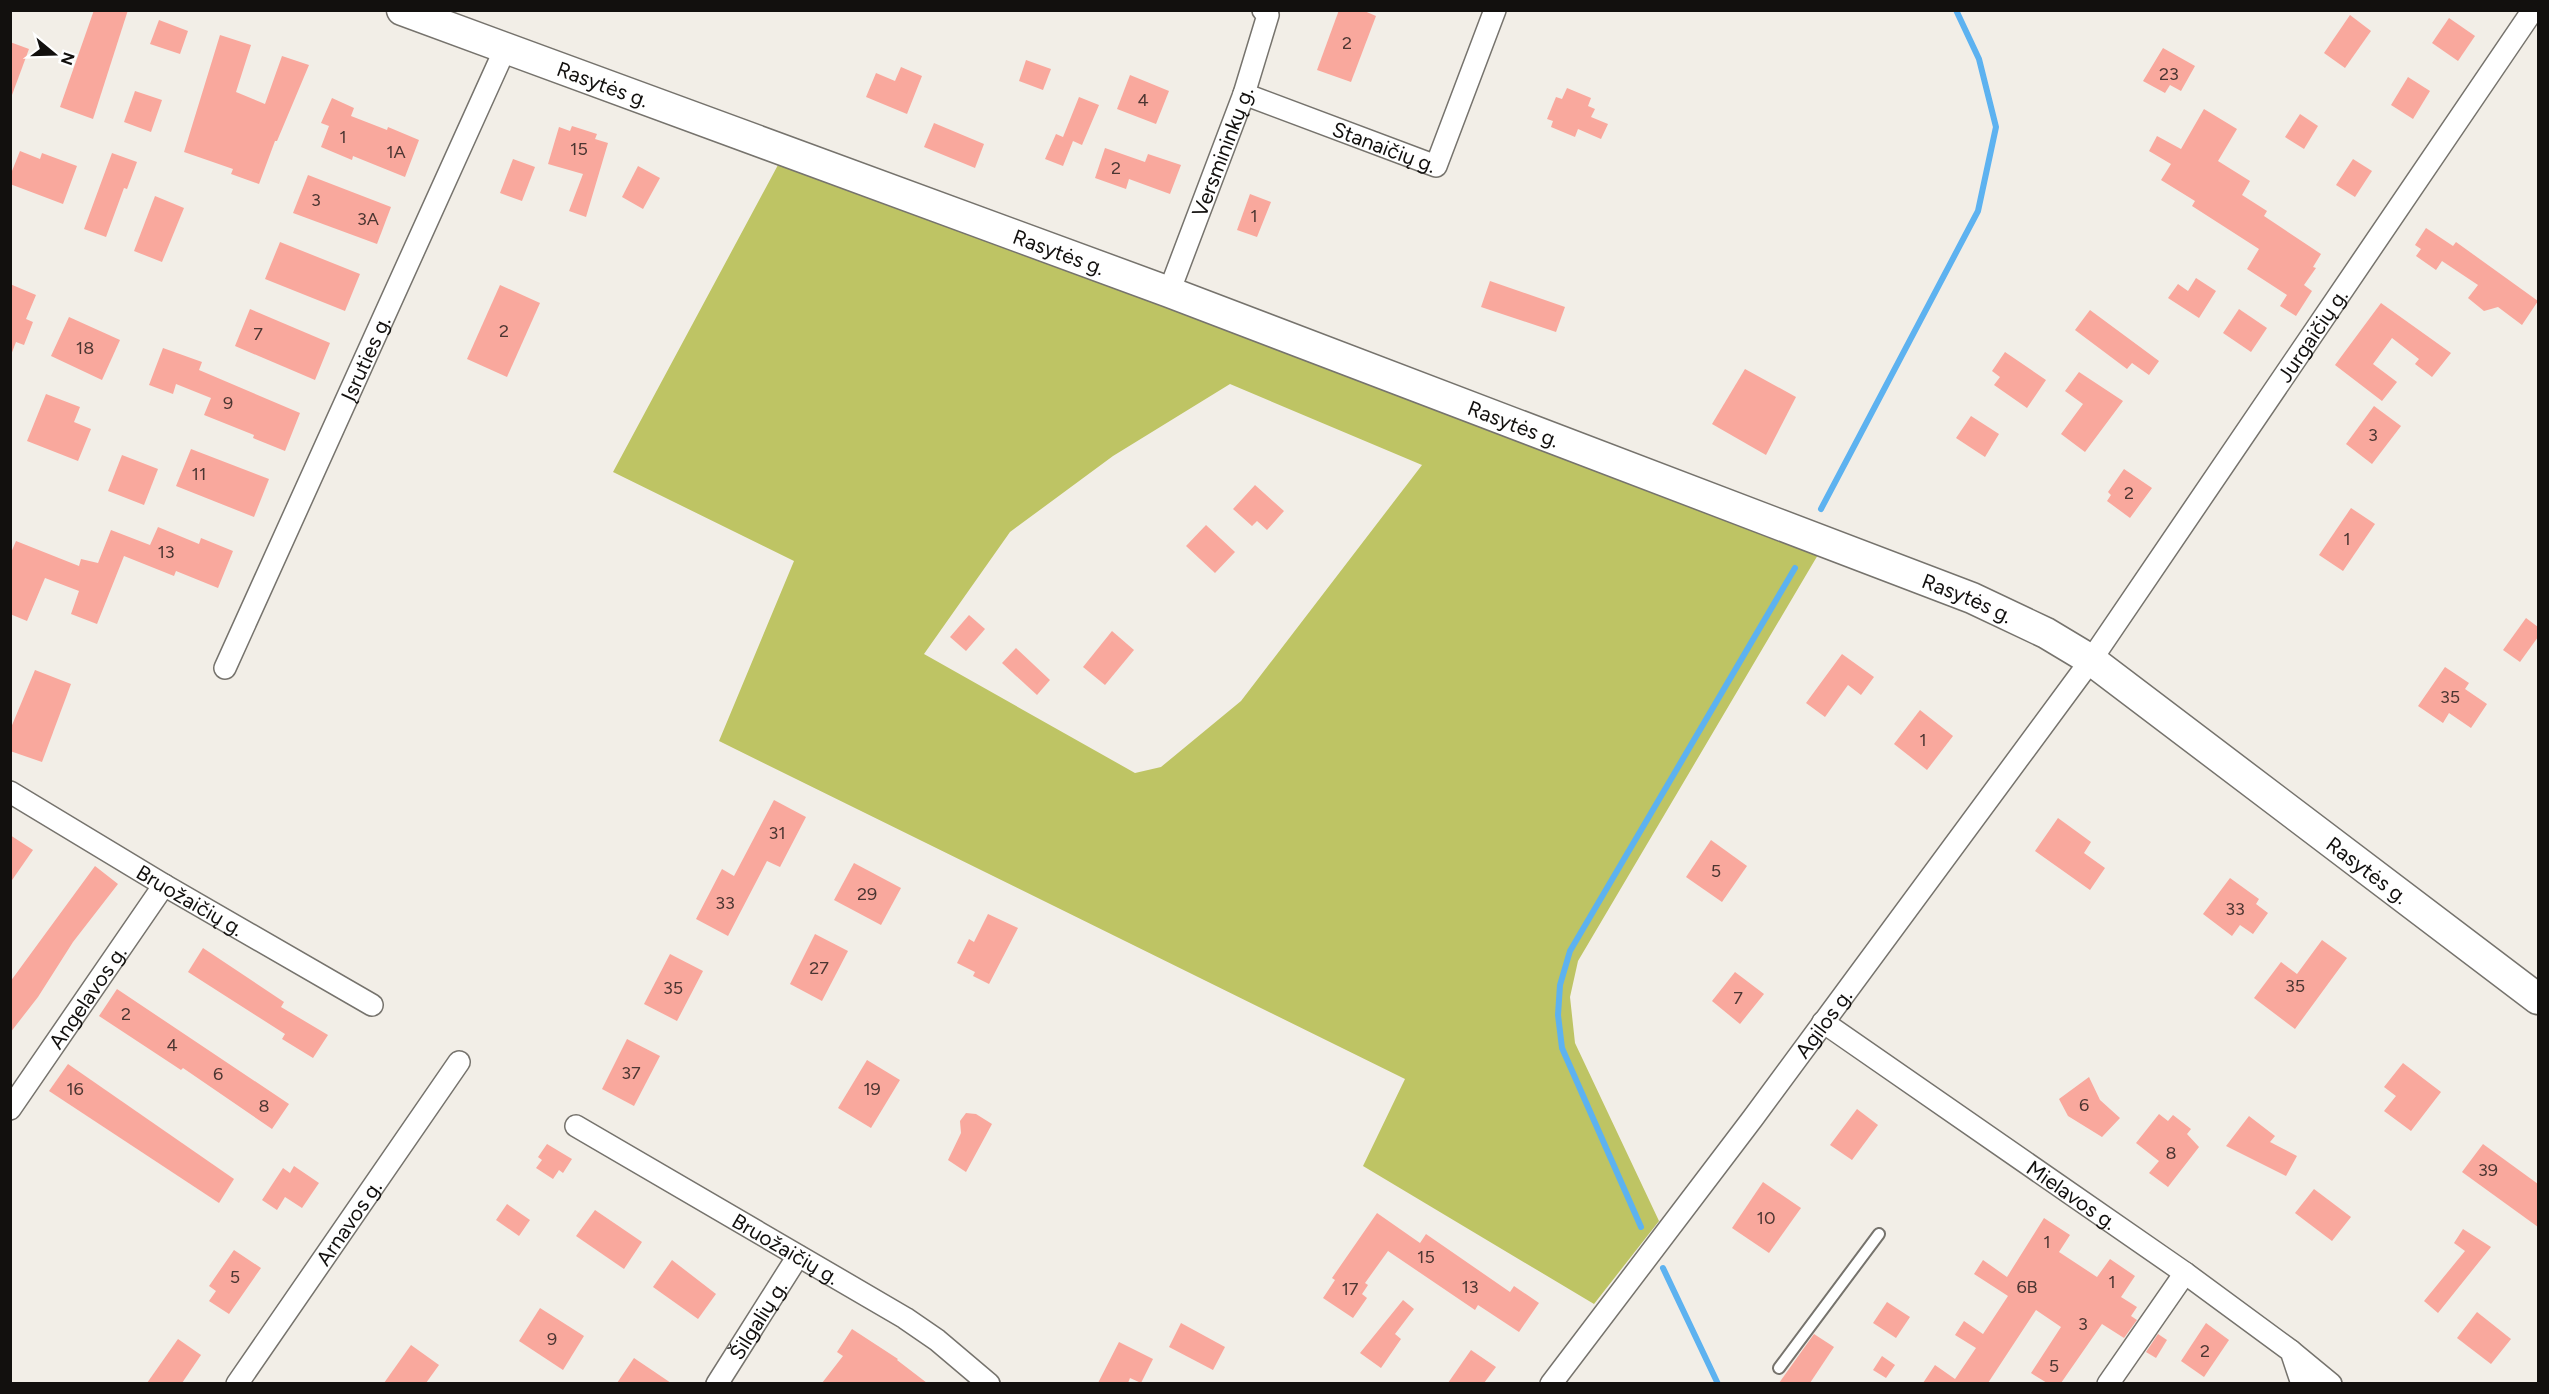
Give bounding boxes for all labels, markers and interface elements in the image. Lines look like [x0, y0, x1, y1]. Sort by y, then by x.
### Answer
north arrow [24, 24, 84, 84]
house number: 2 [1342, 32, 1352, 54]
text: N [57, 50, 79, 68]
street label: Rasytės g. [554, 56, 652, 112]
house number: 23 [2159, 63, 2179, 85]
street label: Versmininkų g. [1186, 84, 1258, 220]
house number: 4 [1137, 89, 1149, 111]
street label: Stanaičių g. [1329, 116, 1440, 177]
house number: 1 [339, 126, 347, 148]
house number: 15 [570, 138, 588, 160]
house number: 1A [386, 141, 406, 163]
house number: 2 [1111, 157, 1121, 179]
house number: 3 [311, 189, 321, 211]
house number: 1 [1250, 205, 1258, 227]
house number: 3A [357, 208, 379, 230]
street label: Rasytės g. [1010, 223, 1108, 280]
street label: Jurgaičių g. [2271, 284, 2352, 387]
street label: Įsruties g. [335, 312, 395, 405]
house number: 2 [499, 320, 509, 342]
house number: 7 [253, 323, 263, 345]
house number: 18 [76, 337, 94, 359]
house number: 9 [223, 392, 233, 414]
street label: Rasytės g. [1464, 395, 1563, 452]
house number: 3 [2368, 424, 2378, 446]
house number: 11 [192, 463, 206, 485]
house number: 2 [2124, 482, 2134, 504]
house number: 1 [2343, 528, 2351, 550]
house number: 13 [157, 541, 175, 563]
street label: Rasytės g. [1919, 568, 2017, 628]
house number: 35 [2440, 686, 2460, 708]
house number: 1 [1919, 729, 1927, 751]
house number: 31 [768, 822, 786, 844]
street label: Rasytės g. [2322, 831, 2413, 909]
street label: Bruožaičių g. [132, 859, 248, 941]
house number: 5 [1711, 860, 1721, 882]
house number: 29 [857, 883, 877, 905]
house number: 33 [715, 892, 735, 914]
house number: 33 [2225, 898, 2245, 920]
street label: Angelavos g. [43, 941, 131, 1053]
house number: 27 [809, 957, 829, 979]
house number: 35 [2285, 975, 2305, 997]
house number: 35 [663, 977, 683, 999]
street label: Agilos g. [1789, 984, 1857, 1063]
house number: 7 [1733, 987, 1743, 1009]
house number: 2 [121, 1003, 131, 1025]
house number: 4 [166, 1034, 178, 1056]
house number: 37 [621, 1062, 641, 1084]
house number: 6 [213, 1063, 223, 1085]
house number: 16 [66, 1078, 84, 1100]
house number: 19 [863, 1078, 881, 1100]
house number: 6 [2079, 1094, 2089, 1116]
house number: 8 [258, 1095, 270, 1117]
house number: 8 [2165, 1142, 2177, 1164]
street label: Mielavos g. [2022, 1155, 2122, 1235]
house number: 39 [2478, 1159, 2498, 1181]
street label: Arnavos g. [310, 1175, 386, 1270]
house number: 10 [1757, 1207, 1775, 1229]
street label: Bruožaičių g. [728, 1208, 844, 1289]
house number: 1 [2043, 1231, 2051, 1253]
house number: 15 [1417, 1246, 1435, 1268]
house number: 5 [230, 1266, 240, 1288]
house number: 1 [2108, 1271, 2116, 1293]
street label: Šilgalių g. [723, 1276, 792, 1364]
house number: 13 [1461, 1276, 1479, 1298]
house number: 6B [2016, 1276, 2038, 1298]
house number: 17 [1341, 1278, 1359, 1300]
house number: 3 [2078, 1313, 2088, 1335]
house number: 9 [547, 1328, 557, 1350]
house number: 2 [2200, 1340, 2210, 1362]
house number: 5 [2049, 1355, 2059, 1377]

